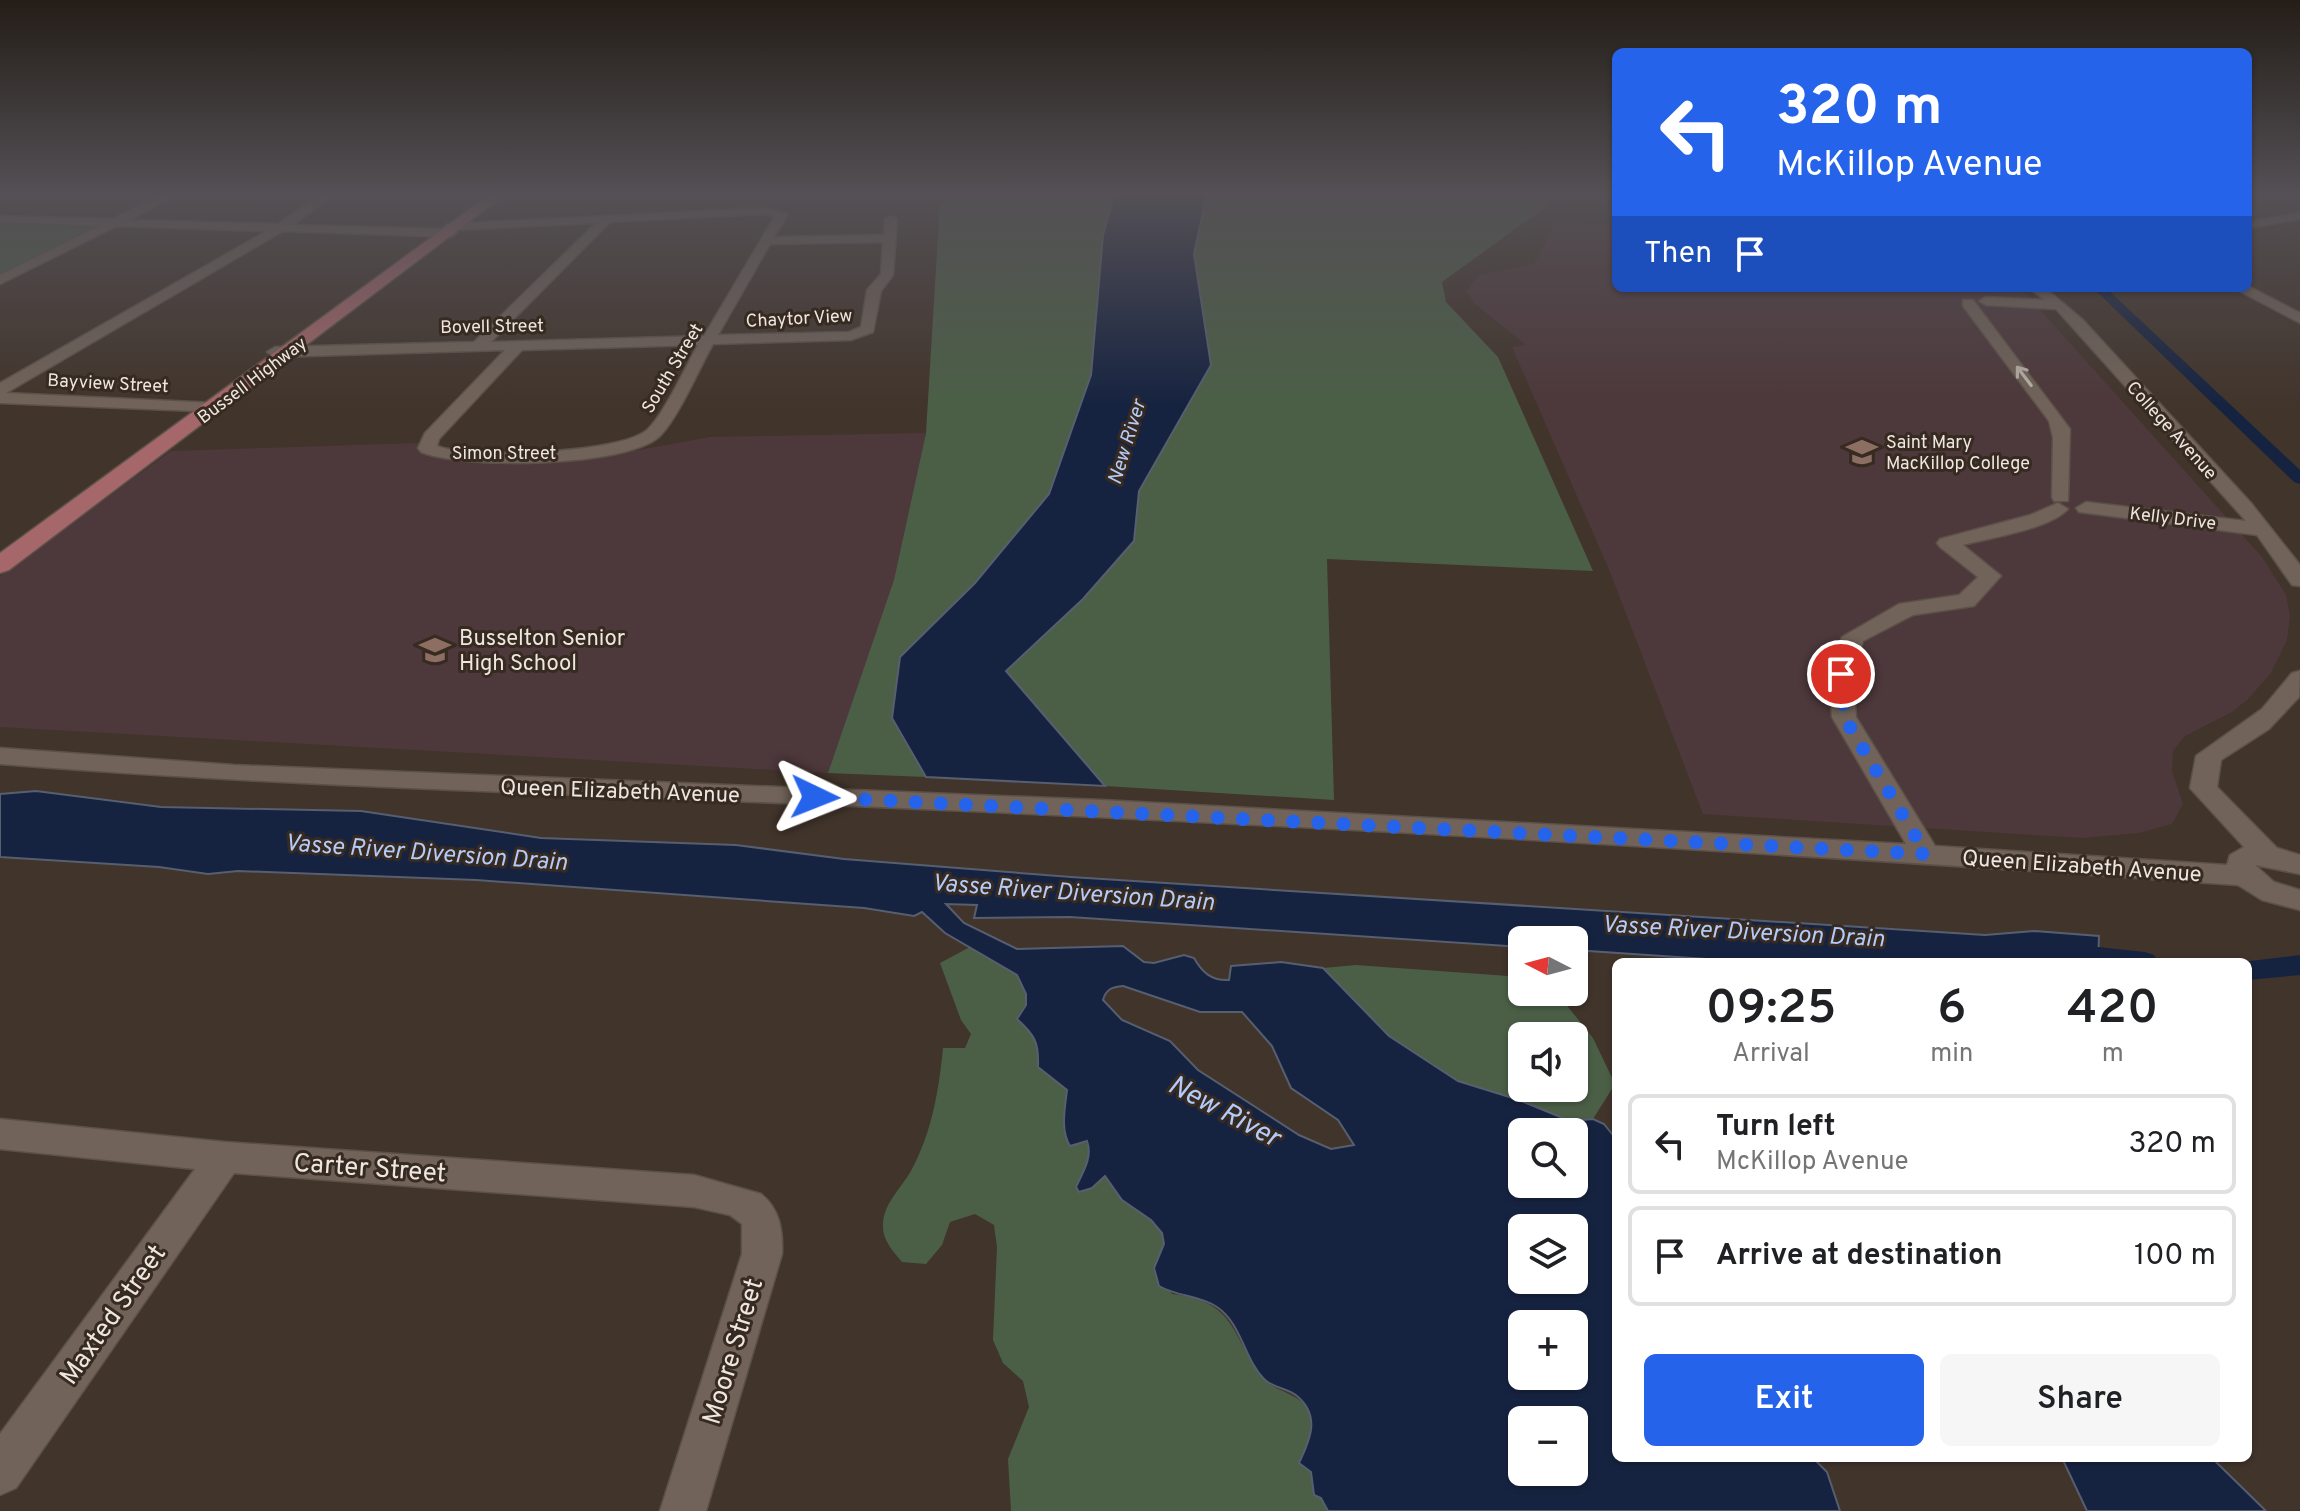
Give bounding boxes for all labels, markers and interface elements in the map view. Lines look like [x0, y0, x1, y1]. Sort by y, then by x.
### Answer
text: 320 m [1776, 74, 1943, 144]
icon: left [1644, 80, 1748, 184]
text: McKillop Avenue [1776, 143, 2042, 189]
icon: arrive [1728, 232, 1772, 276]
text: Then [1644, 236, 1712, 273]
street label: Chaytor View [745, 305, 853, 334]
street label: Bovell Street [440, 315, 544, 340]
street label: South Street [637, 320, 709, 418]
street label: Bussell Highway [194, 333, 312, 430]
one-way arrow [2015, 366, 2032, 387]
street label: Bayview Street [47, 370, 169, 399]
street label: College Avenue [2121, 377, 2221, 485]
water label: New River [1103, 396, 1154, 488]
place label: Saint Mary MacKillop College [1886, 432, 2030, 476]
school or university icon: Saint Mary MacKillop College [1845, 435, 1879, 469]
street label: Simon Street [452, 443, 556, 466]
street label: Kelly Drive [2128, 503, 2217, 536]
place label: Busselton Senior High School [459, 626, 626, 678]
school or university icon: Busselton Senior High School [418, 633, 452, 667]
pin [1807, 640, 1875, 708]
icon: arrive [1819, 652, 1863, 696]
position arrow [773, 755, 857, 839]
street label: Queen Elizabeth Avenue [500, 775, 740, 810]
water label: Vasse River Diversion Drain [284, 829, 568, 879]
street label: Queen Elizabeth Avenue [1961, 846, 2202, 889]
water label: Vasse River Diversion Drain [931, 869, 1215, 919]
water label: Vasse River Diversion Drain [1601, 911, 1885, 955]
north arrow [1508, 926, 1588, 1006]
map controls [1508, 926, 1588, 1486]
text: 09:25 [1706, 980, 1836, 1040]
text: 6 [1937, 980, 1966, 1040]
text: 420 [2067, 980, 2158, 1040]
button: sound [1508, 1022, 1588, 1102]
text: Arrival [1732, 1038, 1810, 1071]
text: min [1930, 1038, 1973, 1071]
text: m [2102, 1038, 2124, 1071]
water label: New River [1161, 1068, 1288, 1158]
text: Turn left [1716, 1109, 1836, 1146]
button: search [1508, 1118, 1588, 1198]
icon: left [1648, 1122, 1692, 1166]
text: 320 m [2128, 1126, 2216, 1163]
text: McKillop Avenue [1716, 1146, 1908, 1179]
street label: Carter Street [292, 1148, 447, 1191]
button: layers [1508, 1214, 1588, 1294]
icon: arrive [1648, 1234, 1692, 1278]
text: Arrive at destination [1716, 1238, 2002, 1275]
text: 100 m [2134, 1238, 2216, 1275]
street label: Maxted Street [54, 1239, 175, 1392]
street label: Moore Street [696, 1275, 772, 1429]
button: + [1508, 1310, 1588, 1390]
button: Exit [1644, 1354, 1924, 1446]
button: Share [1940, 1354, 2220, 1446]
button: − [1508, 1406, 1588, 1486]

